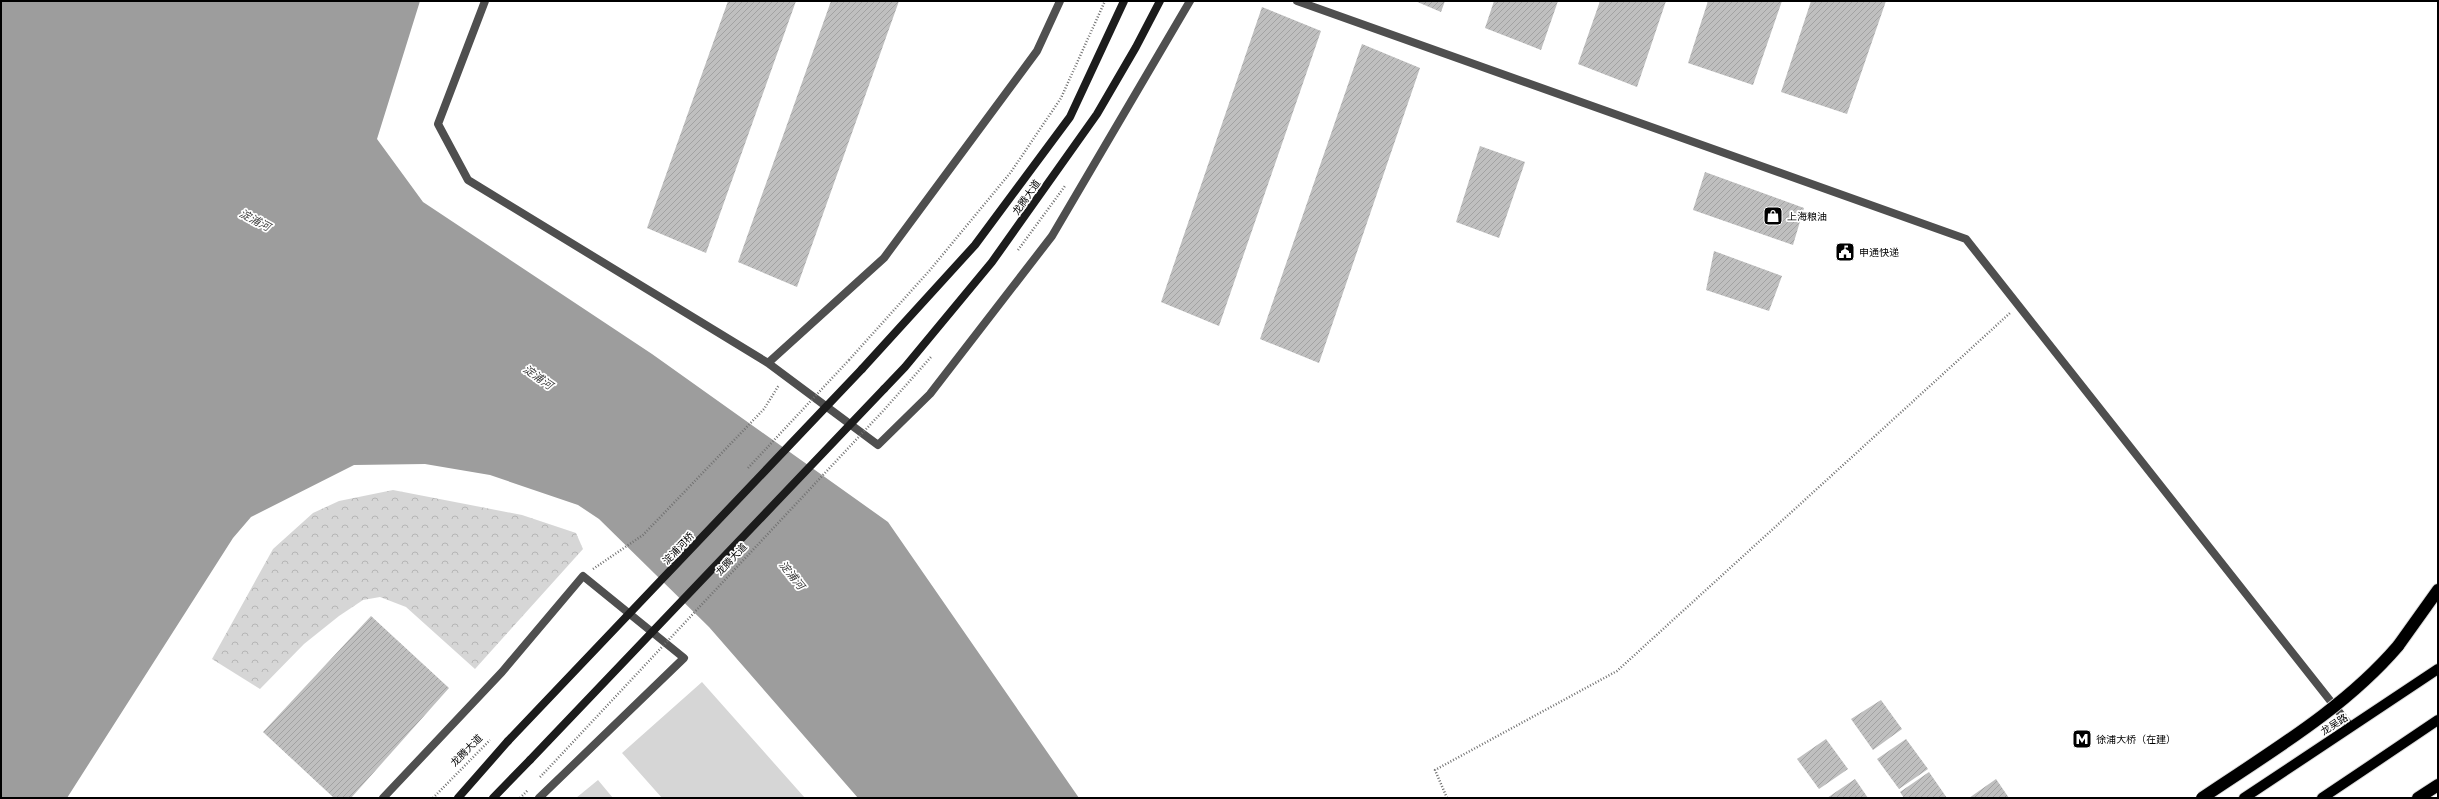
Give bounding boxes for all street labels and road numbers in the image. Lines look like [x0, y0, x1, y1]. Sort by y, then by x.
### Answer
street label: 龙腾大道 [1010, 177, 1042, 217]
street label: 淀浦河桥 [660, 529, 696, 567]
street label: 龙腾大道 [713, 540, 749, 578]
street label: 龙吴路 [2318, 711, 2350, 737]
street label: 龙腾大道 [448, 732, 484, 768]

